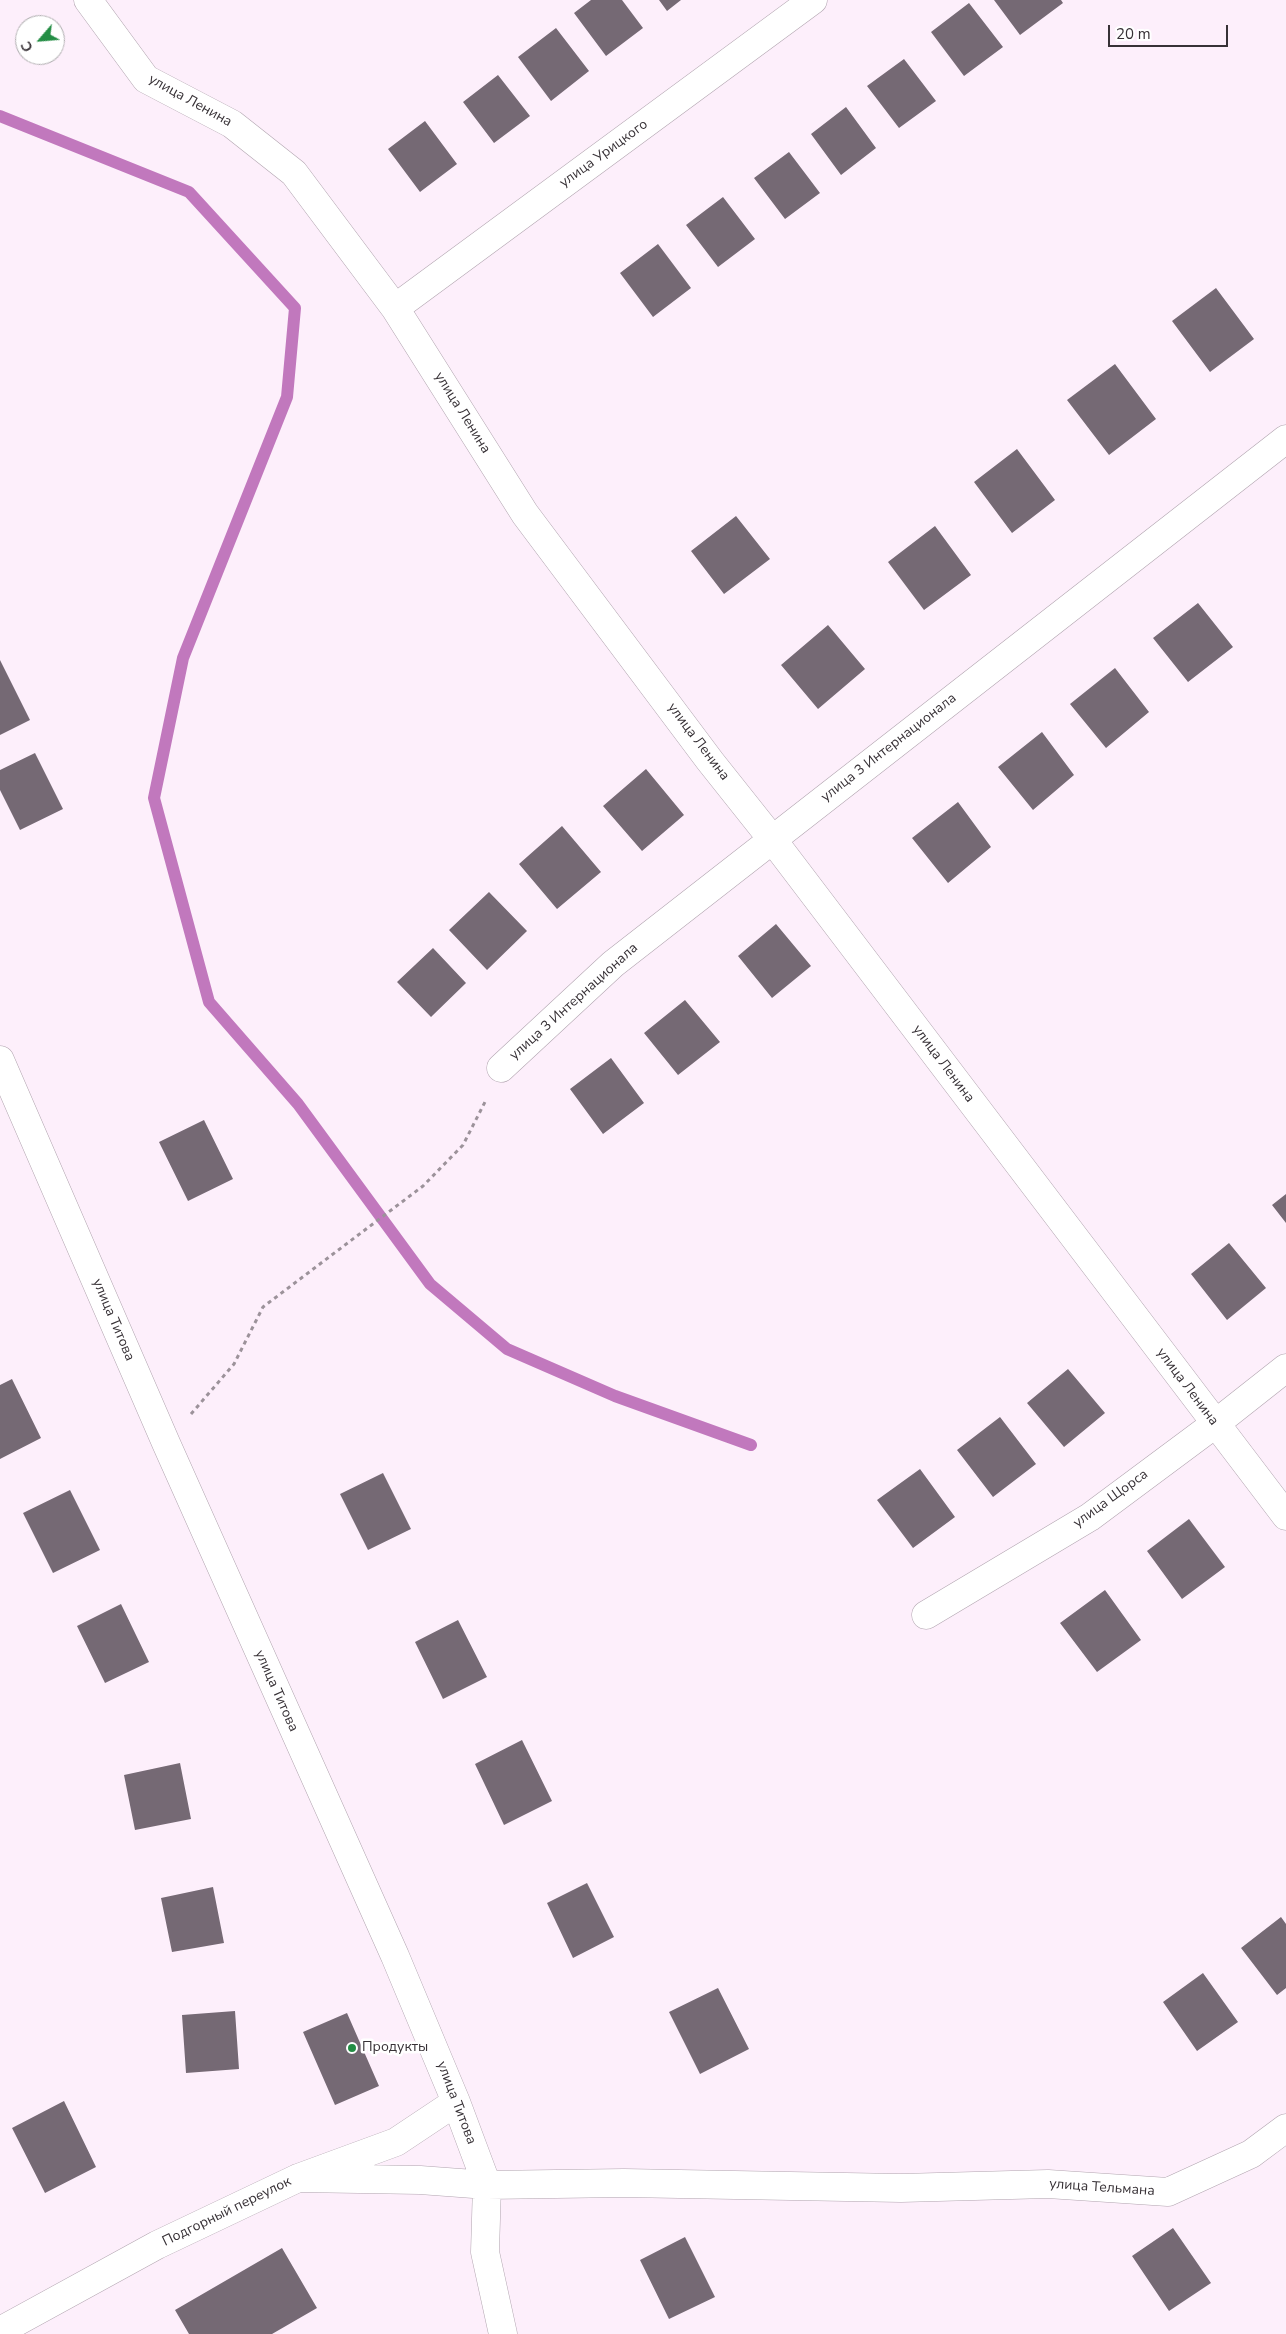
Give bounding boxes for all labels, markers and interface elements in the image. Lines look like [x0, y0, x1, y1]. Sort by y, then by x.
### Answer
north arrow [15, 15, 65, 65]
scale bar [1111, 15, 1231, 47]
text: 20 m [1116, 24, 1151, 44]
text: С [16, 38, 38, 55]
street label: улица Ленина [145, 71, 235, 131]
street label: улица Урицкого [557, 116, 651, 192]
street label: улица Ленина [430, 369, 494, 457]
street label: улица 3 Интернационала [818, 690, 960, 806]
street label: улица Ленина [663, 700, 733, 784]
street label: улица 3 Интернационала [506, 940, 642, 1064]
street label: улица Ленина [908, 1022, 978, 1106]
street label: улица Титова [88, 1276, 138, 1364]
street label: улица Ленина [1152, 1345, 1222, 1429]
street label: улица Щорса [1070, 1466, 1152, 1532]
street label: улица Титова [251, 1648, 301, 1734]
place label: Продукты [362, 2040, 428, 2056]
marker: Продукты [346, 2042, 358, 2054]
street label: улица Титова [432, 2059, 480, 2147]
street label: Подгорный переулок [160, 2174, 294, 2250]
street label: улица Тельмана [1049, 2176, 1155, 2200]

